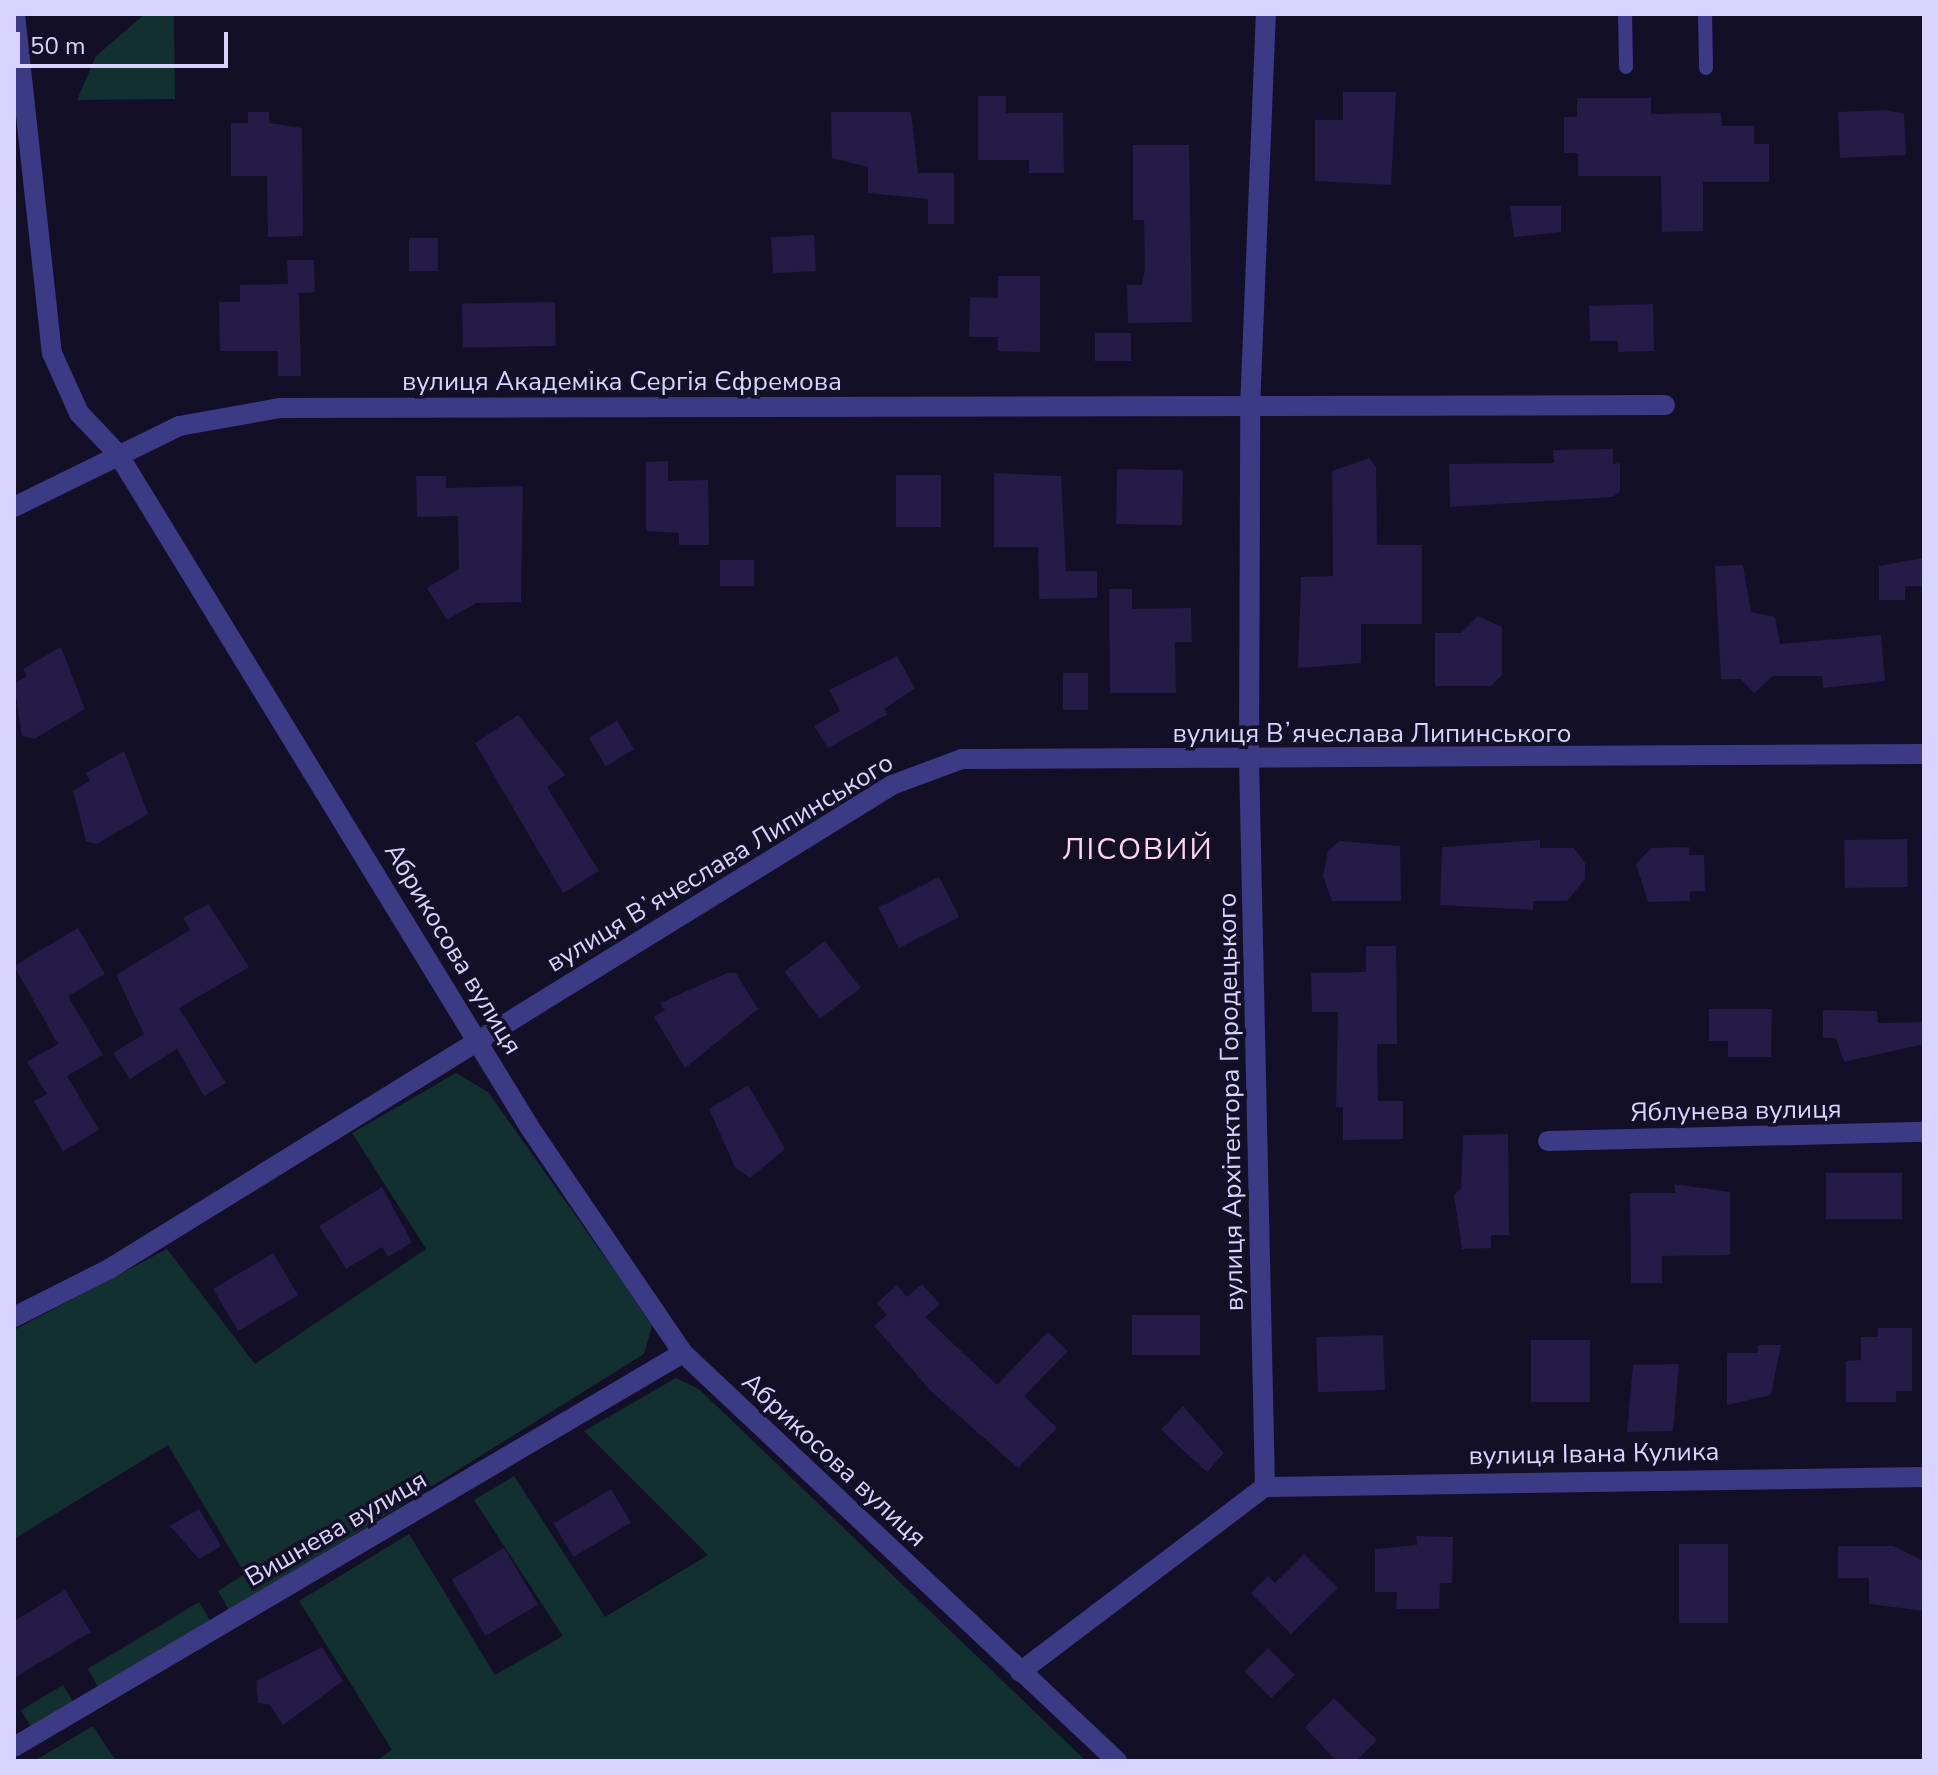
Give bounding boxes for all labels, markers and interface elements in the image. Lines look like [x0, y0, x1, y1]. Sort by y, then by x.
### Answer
scale bar [20, 16, 232, 66]
text: 50 m [30, 30, 86, 62]
street label: вулиця Академіка Сергія Єфремова [402, 366, 842, 398]
street label: вулиця Вʼячеслава Липинського [1173, 718, 1571, 750]
street label: вулиця Вʼячеслава Липинського [541, 747, 899, 979]
district label: ЛІСОВИЙ [1062, 832, 1214, 868]
street label: Абрикосова вулиця [378, 838, 528, 1060]
street label: вулиця Архітектора Городецького [1212, 892, 1250, 1312]
street label: Яблунева вулиця [1630, 1094, 1842, 1128]
street label: Абрикосова вулиця [735, 1366, 933, 1554]
street label: вулиця Івана Кулика [1468, 1436, 1720, 1472]
street label: Вишнева вулиця [240, 1464, 432, 1594]

